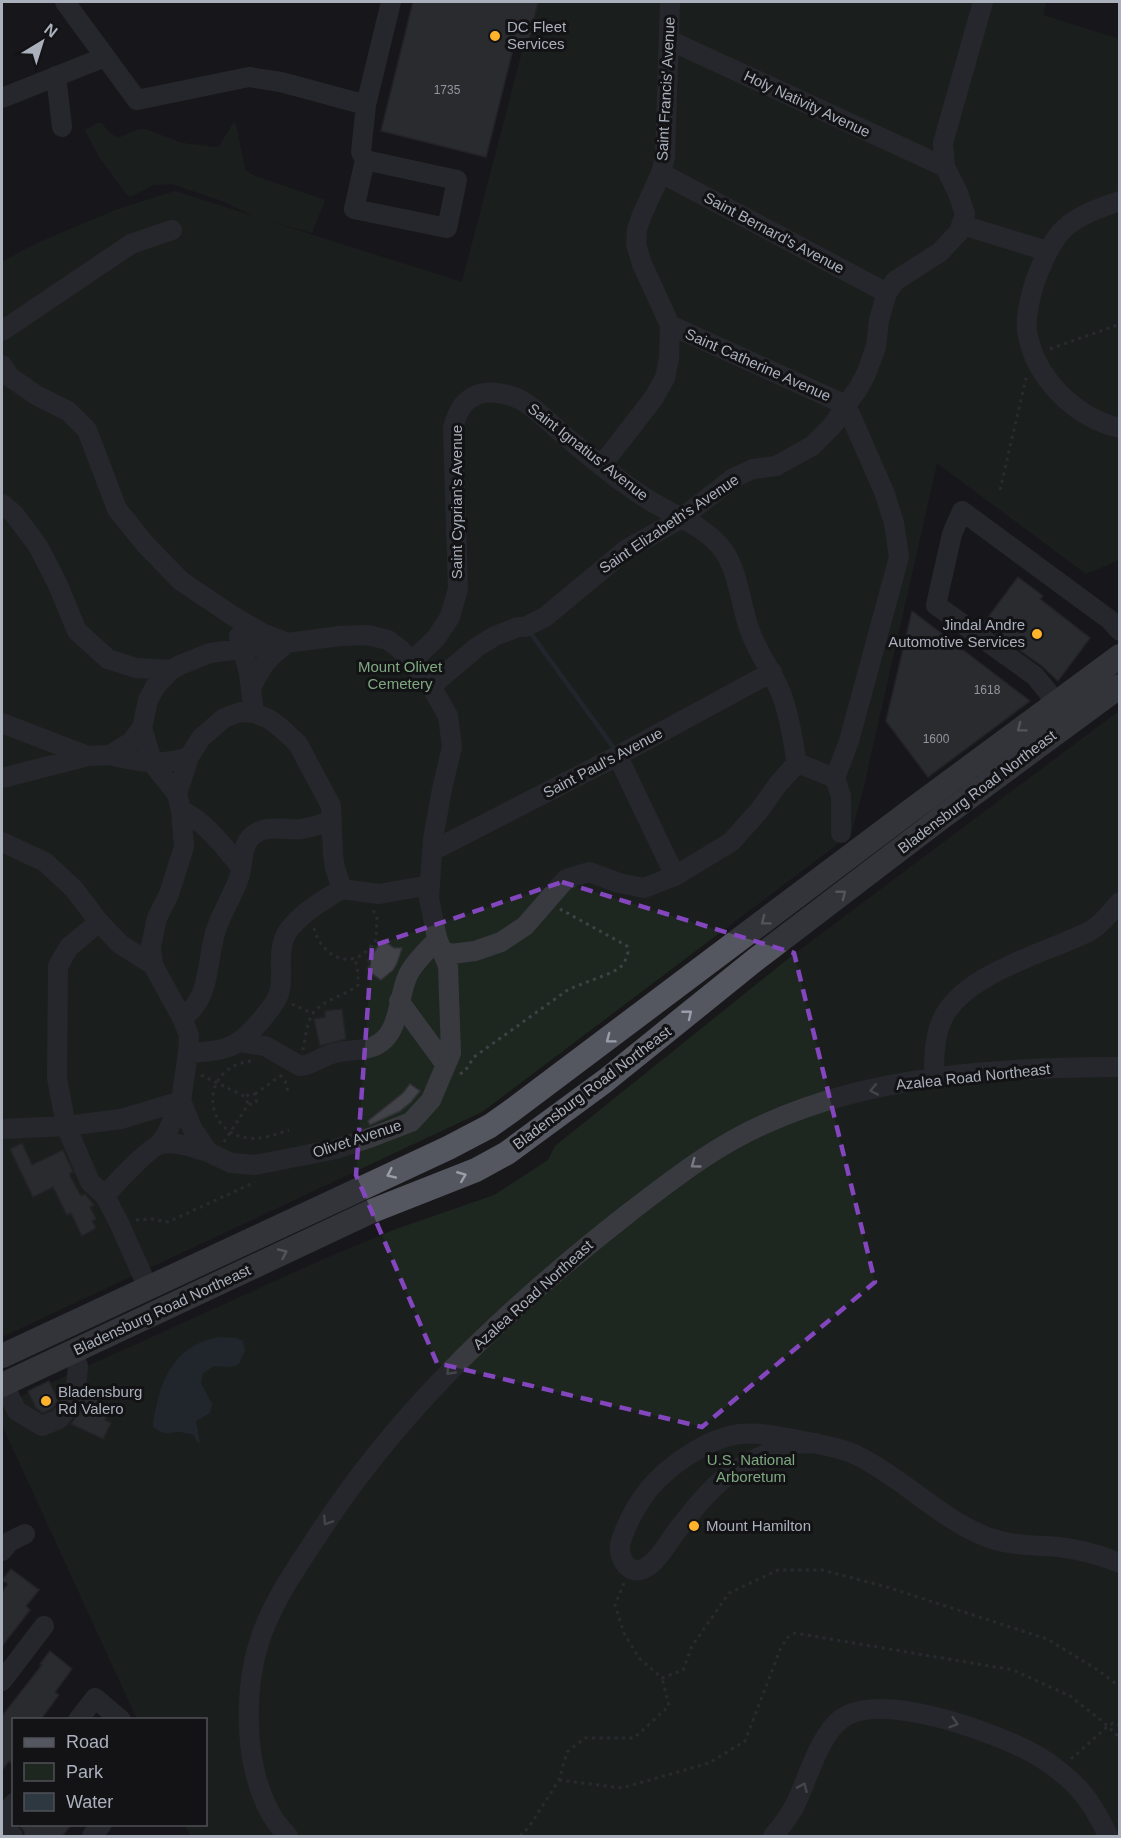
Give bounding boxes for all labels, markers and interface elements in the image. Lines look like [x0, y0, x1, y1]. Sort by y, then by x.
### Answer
north arrow [12, 12, 72, 72]
street label: Saint Francis' Avenue [653, 16, 678, 161]
place label: DC Fleet Services [507, 18, 567, 52]
text: N [41, 20, 61, 41]
marker: DC Fleet Services [488, 29, 502, 43]
street label: Holy Nativity Avenue [741, 67, 873, 140]
house number: 1735 [434, 83, 461, 97]
street label: Saint Bernard's Avenue [701, 188, 847, 277]
street label: Saint Catherine Avenue [683, 325, 834, 404]
street label: Saint Ignatius' Avenue [525, 399, 652, 504]
street label: Saint Cyprian's Avenue [448, 425, 465, 579]
street label: Saint Elizabeth's Avenue [596, 471, 742, 577]
place label: Jindal Andre Automotive Services [888, 616, 1025, 650]
marker: Jindal Andre Automotive Services [1030, 627, 1044, 641]
park label: Mount Olivet Cemetery [358, 658, 443, 692]
house number: 1618 [974, 683, 1001, 697]
one-way arrow [1017, 720, 1028, 731]
street label: Saint Paul's Avenue [540, 724, 665, 801]
street label: Bladensburg Road Northeast [894, 726, 1060, 857]
house number: 1600 [923, 732, 950, 746]
one-way arrow [835, 891, 846, 902]
one-way arrow [761, 914, 772, 925]
one-way arrow [681, 1011, 692, 1022]
street label: Bladensburg Road Northeast [509, 1022, 675, 1153]
one-way arrow [605, 1031, 616, 1042]
street label: Azalea Road Northeast [895, 1060, 1052, 1093]
one-way arrow [869, 1083, 879, 1096]
street label: Olivet Avenue [310, 1116, 403, 1161]
one-way arrow [691, 1157, 702, 1168]
one-way arrow [387, 1167, 398, 1179]
one-way arrow [455, 1171, 466, 1183]
street label: Azalea Road Northeast [469, 1236, 597, 1353]
one-way arrow [276, 1249, 287, 1261]
street label: Bladensburg Road Northeast [71, 1261, 254, 1358]
one-way arrow [446, 1364, 457, 1374]
place label: Bladensburg Rd Valero [58, 1383, 142, 1417]
marker: Bladensburg Rd Valero [39, 1394, 53, 1408]
park label: U.S. National Arboretum [707, 1451, 795, 1485]
one-way arrow [323, 1515, 334, 1526]
place label: Mount Hamilton [706, 1517, 811, 1534]
marker: Mount Hamilton [687, 1519, 701, 1533]
one-way arrow [948, 1716, 958, 1728]
legend [12, 1718, 207, 1826]
text: Road [66, 1732, 109, 1752]
text: Park [66, 1762, 104, 1782]
one-way arrow [796, 1782, 808, 1793]
text: Water [66, 1792, 113, 1812]

